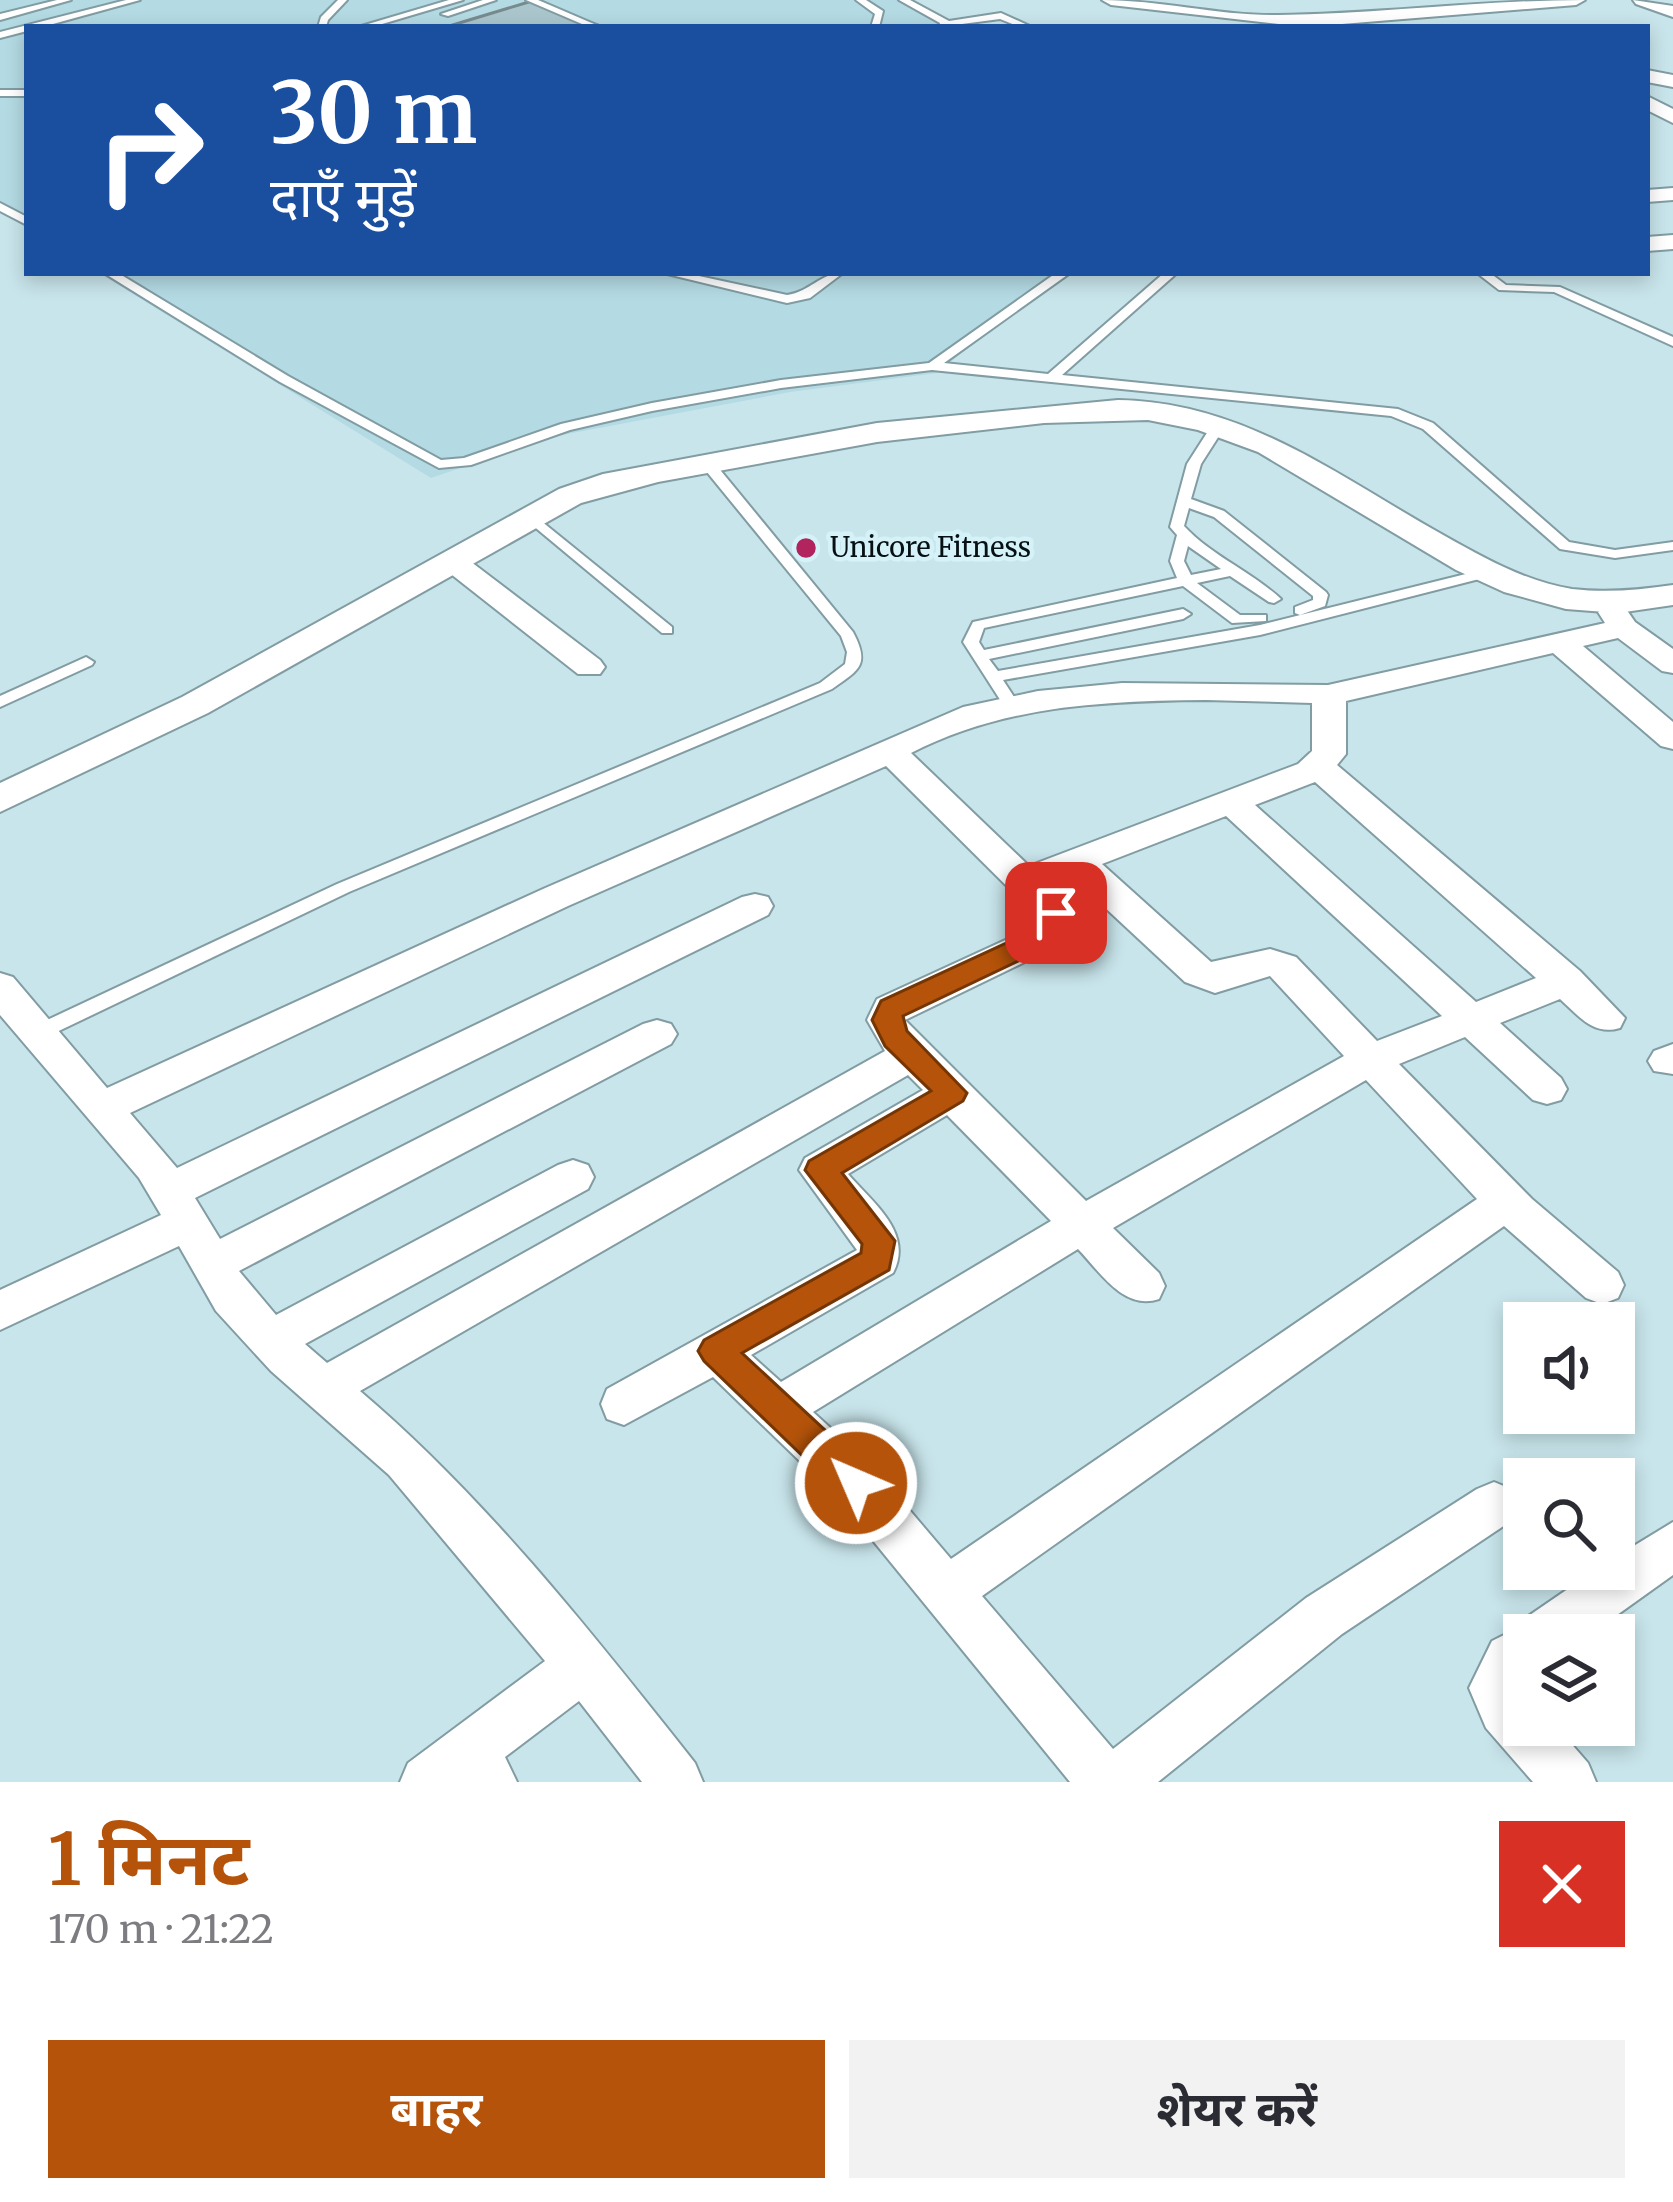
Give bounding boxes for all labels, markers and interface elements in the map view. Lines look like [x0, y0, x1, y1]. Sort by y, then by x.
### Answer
text: 30 m [270, 60, 477, 166]
icon: right [72, 72, 228, 228]
text: दाएँ मुड़ें [270, 164, 417, 232]
place label: Unicore Fitness [830, 530, 1031, 564]
marker: Unicore Fitness [793, 535, 819, 561]
pin [1005, 862, 1107, 964]
icon: arrive [1023, 880, 1089, 946]
map controls [1503, 1302, 1635, 1746]
button: sound [1503, 1302, 1635, 1434]
position arrow [793, 1420, 919, 1546]
button: search [1503, 1458, 1635, 1590]
button: layers [1503, 1614, 1635, 1746]
text: 1 मिनट [48, 1814, 250, 1905]
button: close [1499, 1821, 1625, 1947]
text: 170 m · 21:22 [48, 1905, 274, 1954]
button: बाहर [48, 2040, 825, 2178]
button: शेयर करें [849, 2040, 1625, 2178]

